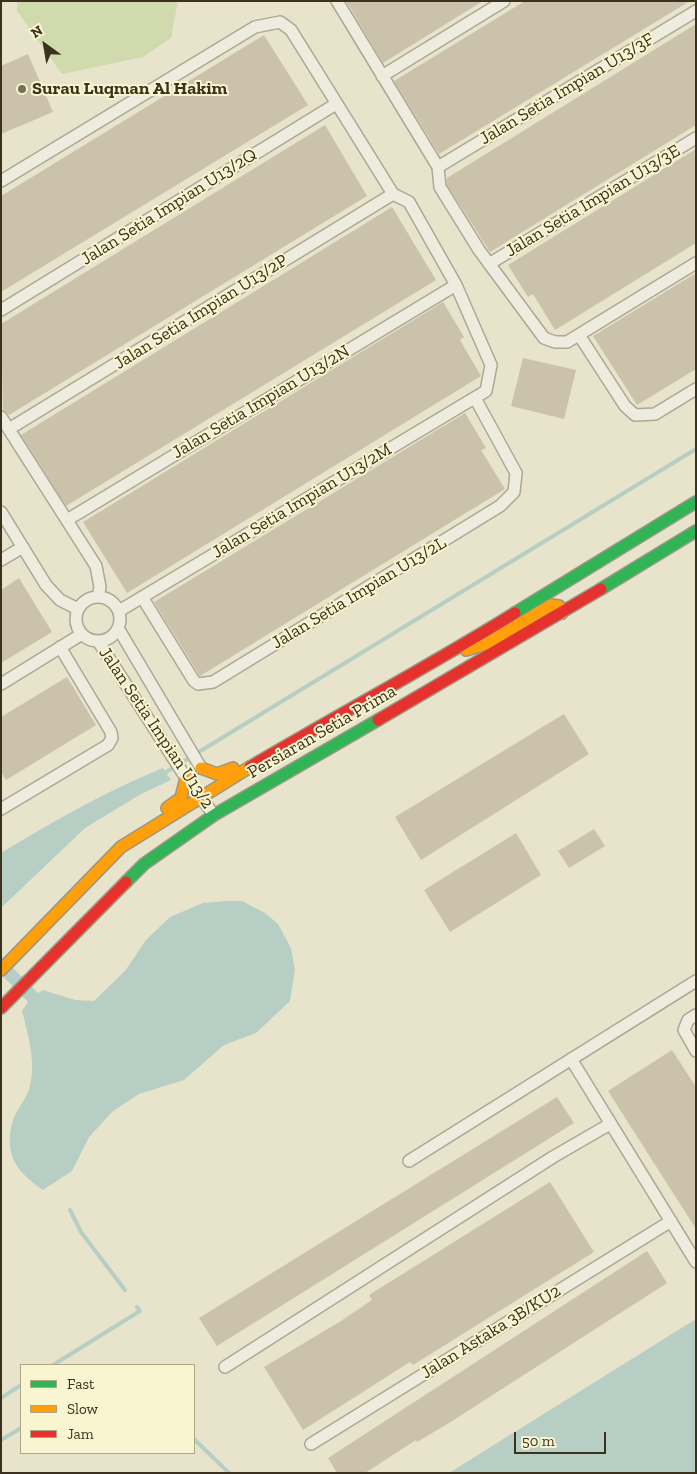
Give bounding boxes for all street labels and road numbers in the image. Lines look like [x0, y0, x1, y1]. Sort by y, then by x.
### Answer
street label: Jalan Setia Impian U13/3F [476, 28, 658, 150]
street label: Jalan Setia Impian U13/3E [502, 140, 684, 262]
street label: Jalan Setia Impian U13/2Q [77, 144, 261, 270]
street label: Jalan Setia Impian U13/2P [110, 250, 292, 374]
street label: Jalan Setia Impian U13/2N [168, 340, 354, 464]
street label: Jalan Setia Impian U13/2M [208, 439, 396, 563]
street label: Jalan Setia Impian U13/2L [268, 532, 450, 654]
street label: Jalan Setia Impian U13/2 [94, 643, 218, 813]
street label: Persiaran Setia Prima [244, 681, 400, 783]
street label: Jalan Astaka 3B/KU2 [417, 1280, 565, 1384]

